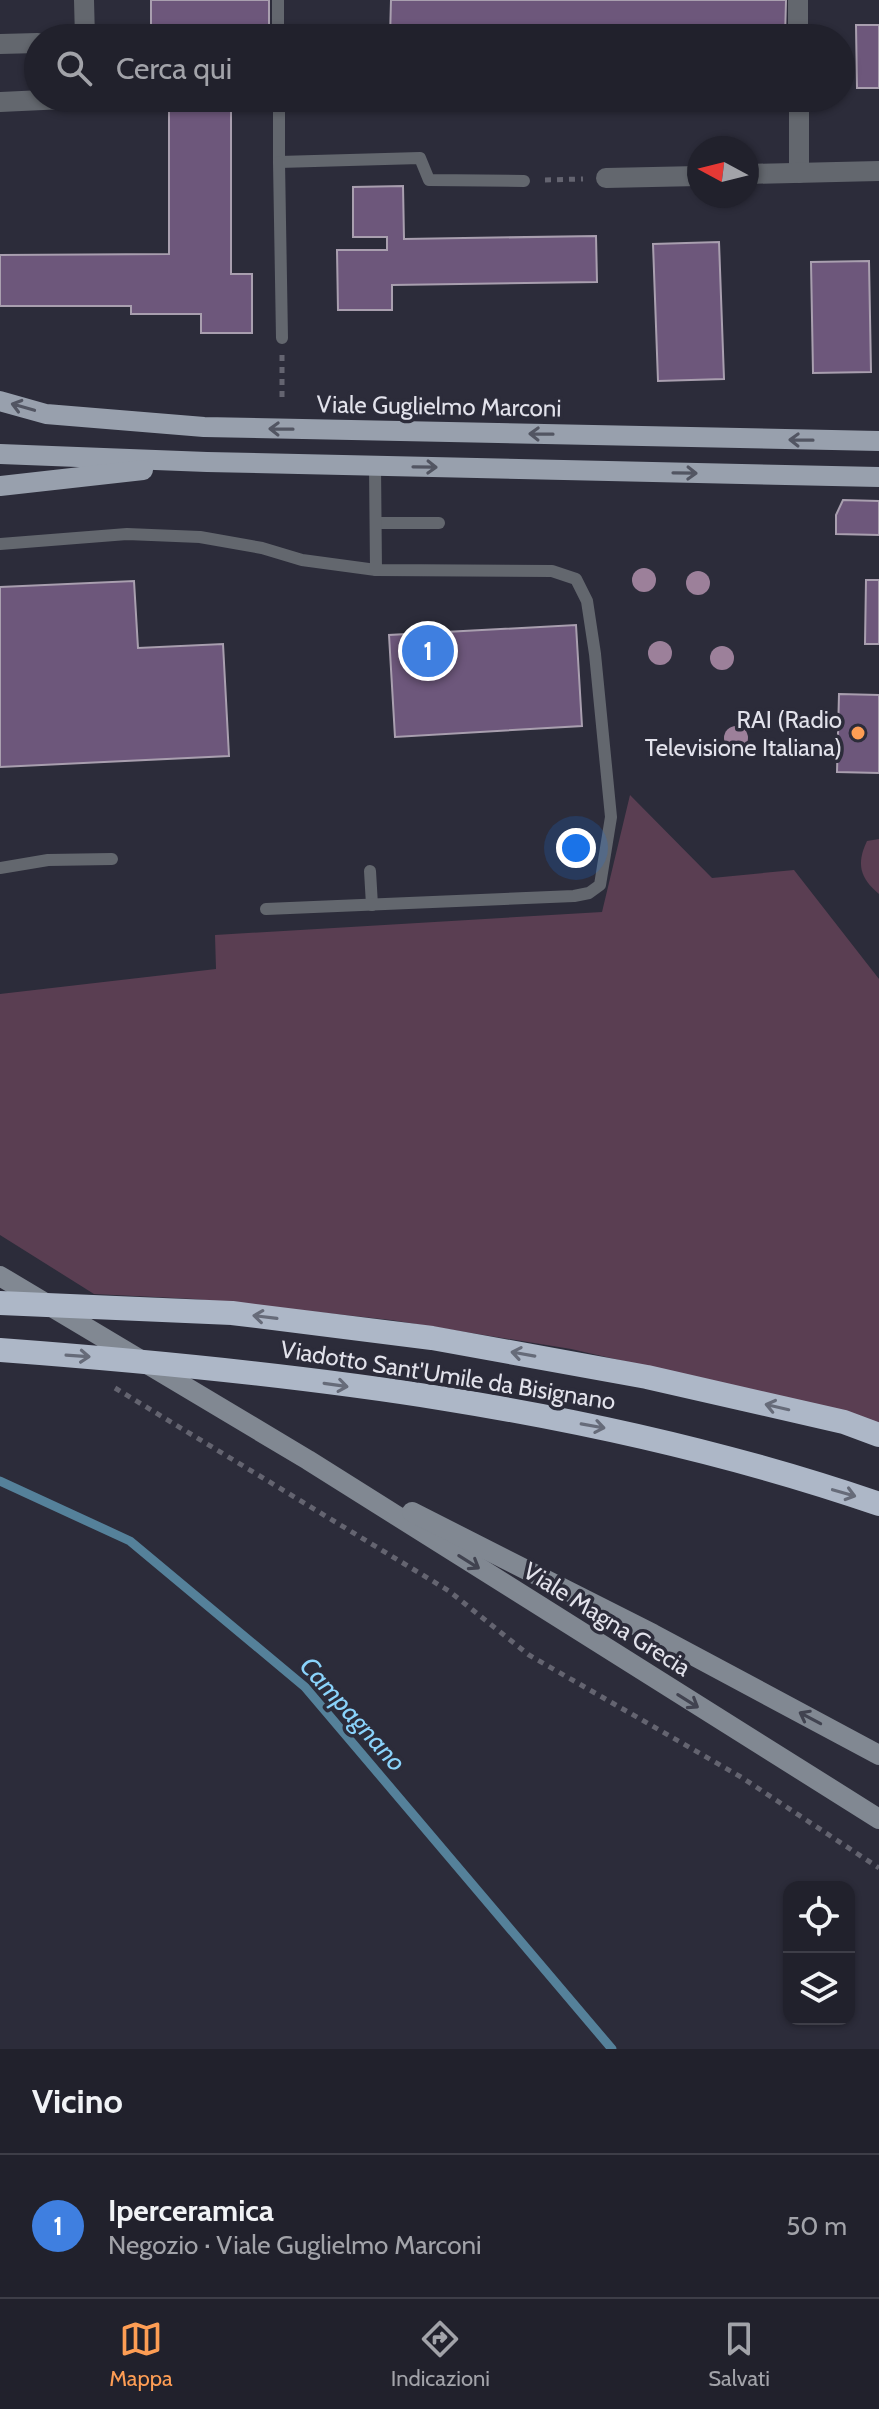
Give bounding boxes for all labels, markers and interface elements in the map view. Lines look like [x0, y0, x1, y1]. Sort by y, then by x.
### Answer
search box [24, 24, 855, 112]
icon: search [52, 46, 96, 90]
text: Cerca qui [116, 50, 232, 87]
north arrow [687, 136, 759, 208]
street label: Viale Guglielmo Marconi [316, 389, 562, 423]
one-way arrow [10, 399, 36, 414]
one-way arrow [268, 421, 295, 437]
one-way arrow [528, 427, 555, 442]
one-way arrow [788, 432, 815, 448]
one-way arrow [411, 459, 438, 474]
one-way arrow [671, 465, 698, 480]
pin: 1 [402, 621, 454, 681]
place label: RAI (Radio Televisione Italiana) [645, 705, 842, 762]
marker: RAI (Radio Televisione Italiana) [849, 724, 867, 742]
your location [556, 828, 596, 868]
one-way arrow [253, 1309, 278, 1324]
street label: Viadotto Sant'Umile da Bisignano [278, 1334, 618, 1416]
one-way arrow [510, 1346, 536, 1361]
one-way arrow [64, 1349, 91, 1364]
one-way arrow [322, 1377, 349, 1392]
one-way arrow [765, 1399, 790, 1414]
one-way arrow [580, 1419, 605, 1434]
one-way arrow [830, 1486, 856, 1501]
one-way arrow [457, 1554, 480, 1570]
street label: Viale Magna Grecia [518, 1556, 696, 1682]
water label: Campagnano [293, 1650, 413, 1778]
one-way arrow [676, 1694, 699, 1710]
one-way arrow [799, 1709, 823, 1725]
map controls [783, 1881, 855, 2025]
button: locate [783, 1881, 855, 1953]
button: layers [783, 1953, 855, 2025]
text: Vicino [32, 2080, 123, 2122]
text: Iperceramica [108, 2192, 274, 2229]
text: 1 [53, 2210, 63, 2242]
text: 50 m [786, 2210, 847, 2242]
text: Negozio · Viale Guglielmo Marconi [108, 2229, 482, 2261]
tab: Mappa [109, 2317, 173, 2392]
tab: Indicazioni [391, 2317, 490, 2392]
tab: Salvati [708, 2317, 770, 2392]

